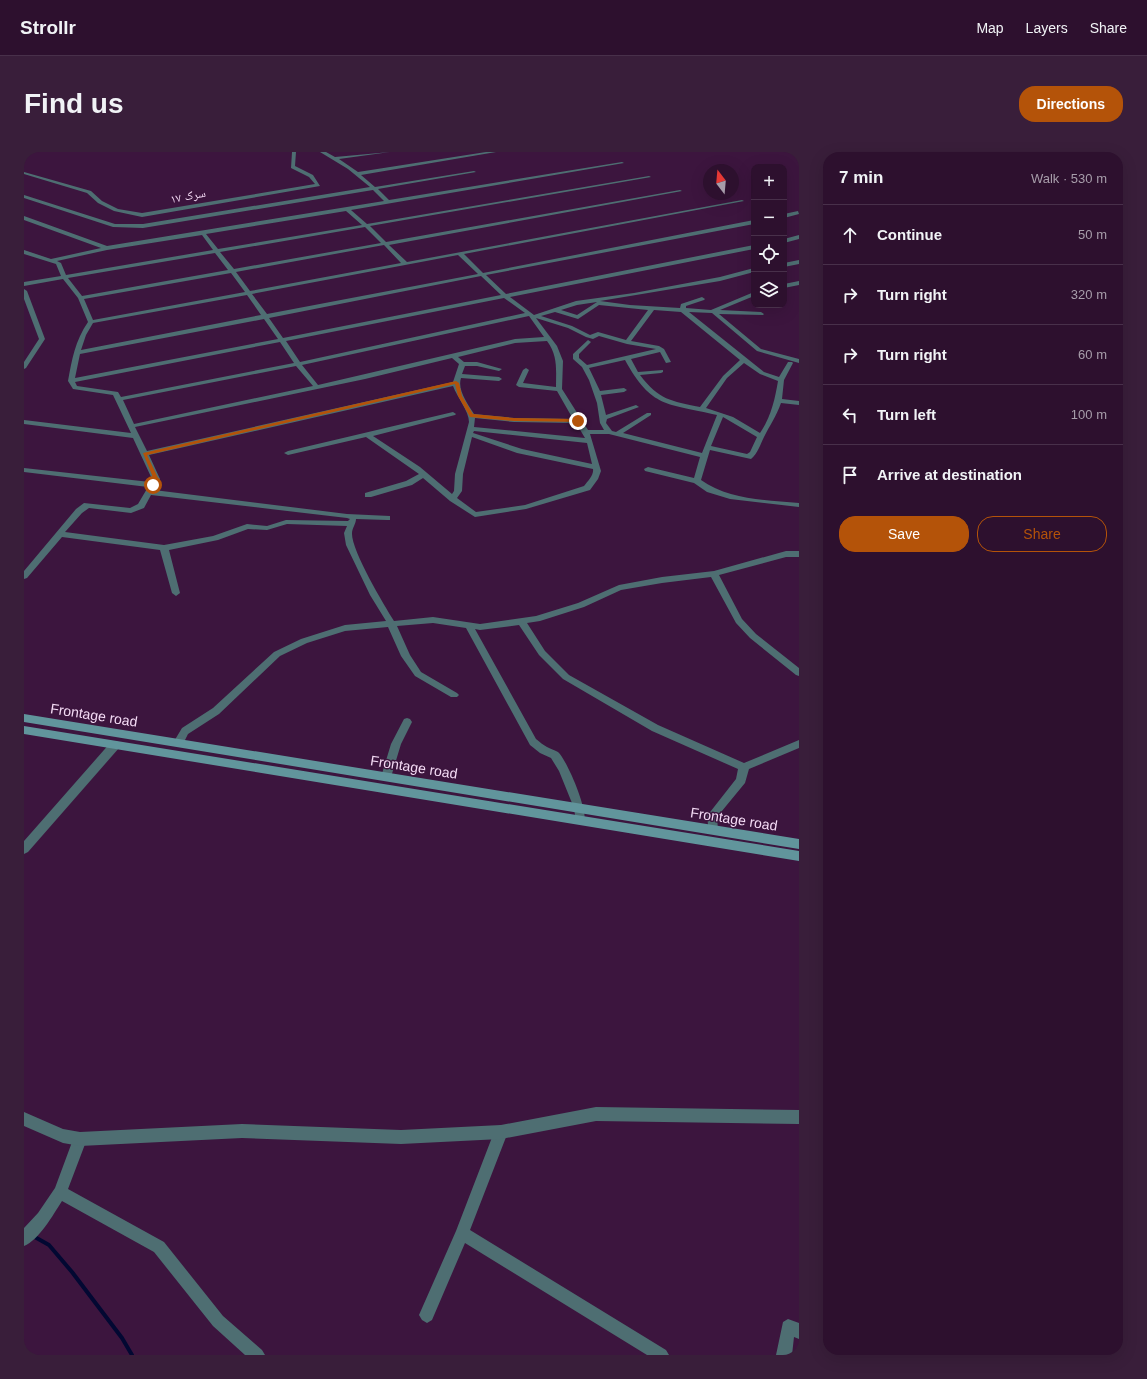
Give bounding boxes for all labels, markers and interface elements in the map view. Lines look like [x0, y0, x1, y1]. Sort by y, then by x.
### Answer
text: Strollr [20, 17, 76, 38]
text: Map [976, 20, 1004, 36]
text: Layers [1026, 20, 1068, 36]
text: Share [1090, 20, 1127, 36]
button: Directions [1019, 86, 1123, 122]
text: Find us [24, 88, 124, 119]
north arrow [703, 164, 739, 200]
map controls [751, 164, 787, 308]
button: + [751, 164, 787, 200]
text: 7 min [839, 168, 883, 187]
text: Walk · 530 m [1031, 171, 1107, 186]
street label: سرک ۱۷ [169, 186, 207, 206]
button: − [751, 200, 787, 236]
icon: ahead [839, 224, 861, 246]
text: Continue [877, 226, 942, 243]
text: 50 m [1078, 227, 1107, 242]
button: locate [751, 236, 787, 272]
button: layers [751, 272, 787, 308]
icon: right [839, 284, 861, 306]
text: Turn right [877, 286, 947, 303]
text: 320 m [1071, 287, 1107, 302]
icon: right [839, 344, 861, 366]
text: Turn right [877, 346, 947, 363]
text: 60 m [1078, 347, 1107, 362]
icon: left [839, 404, 861, 426]
text: Turn left [877, 406, 936, 423]
text: 100 m [1071, 407, 1107, 422]
route end [569, 412, 587, 430]
icon: arrive [839, 464, 861, 486]
text: Arrive at destination [877, 466, 1022, 483]
route start [144, 476, 162, 494]
button: Save [839, 516, 969, 552]
button: Share [977, 516, 1107, 552]
street label: Frontage road [49, 700, 139, 730]
street label: Frontage road [369, 752, 459, 782]
street label: Frontage road [689, 804, 779, 834]

